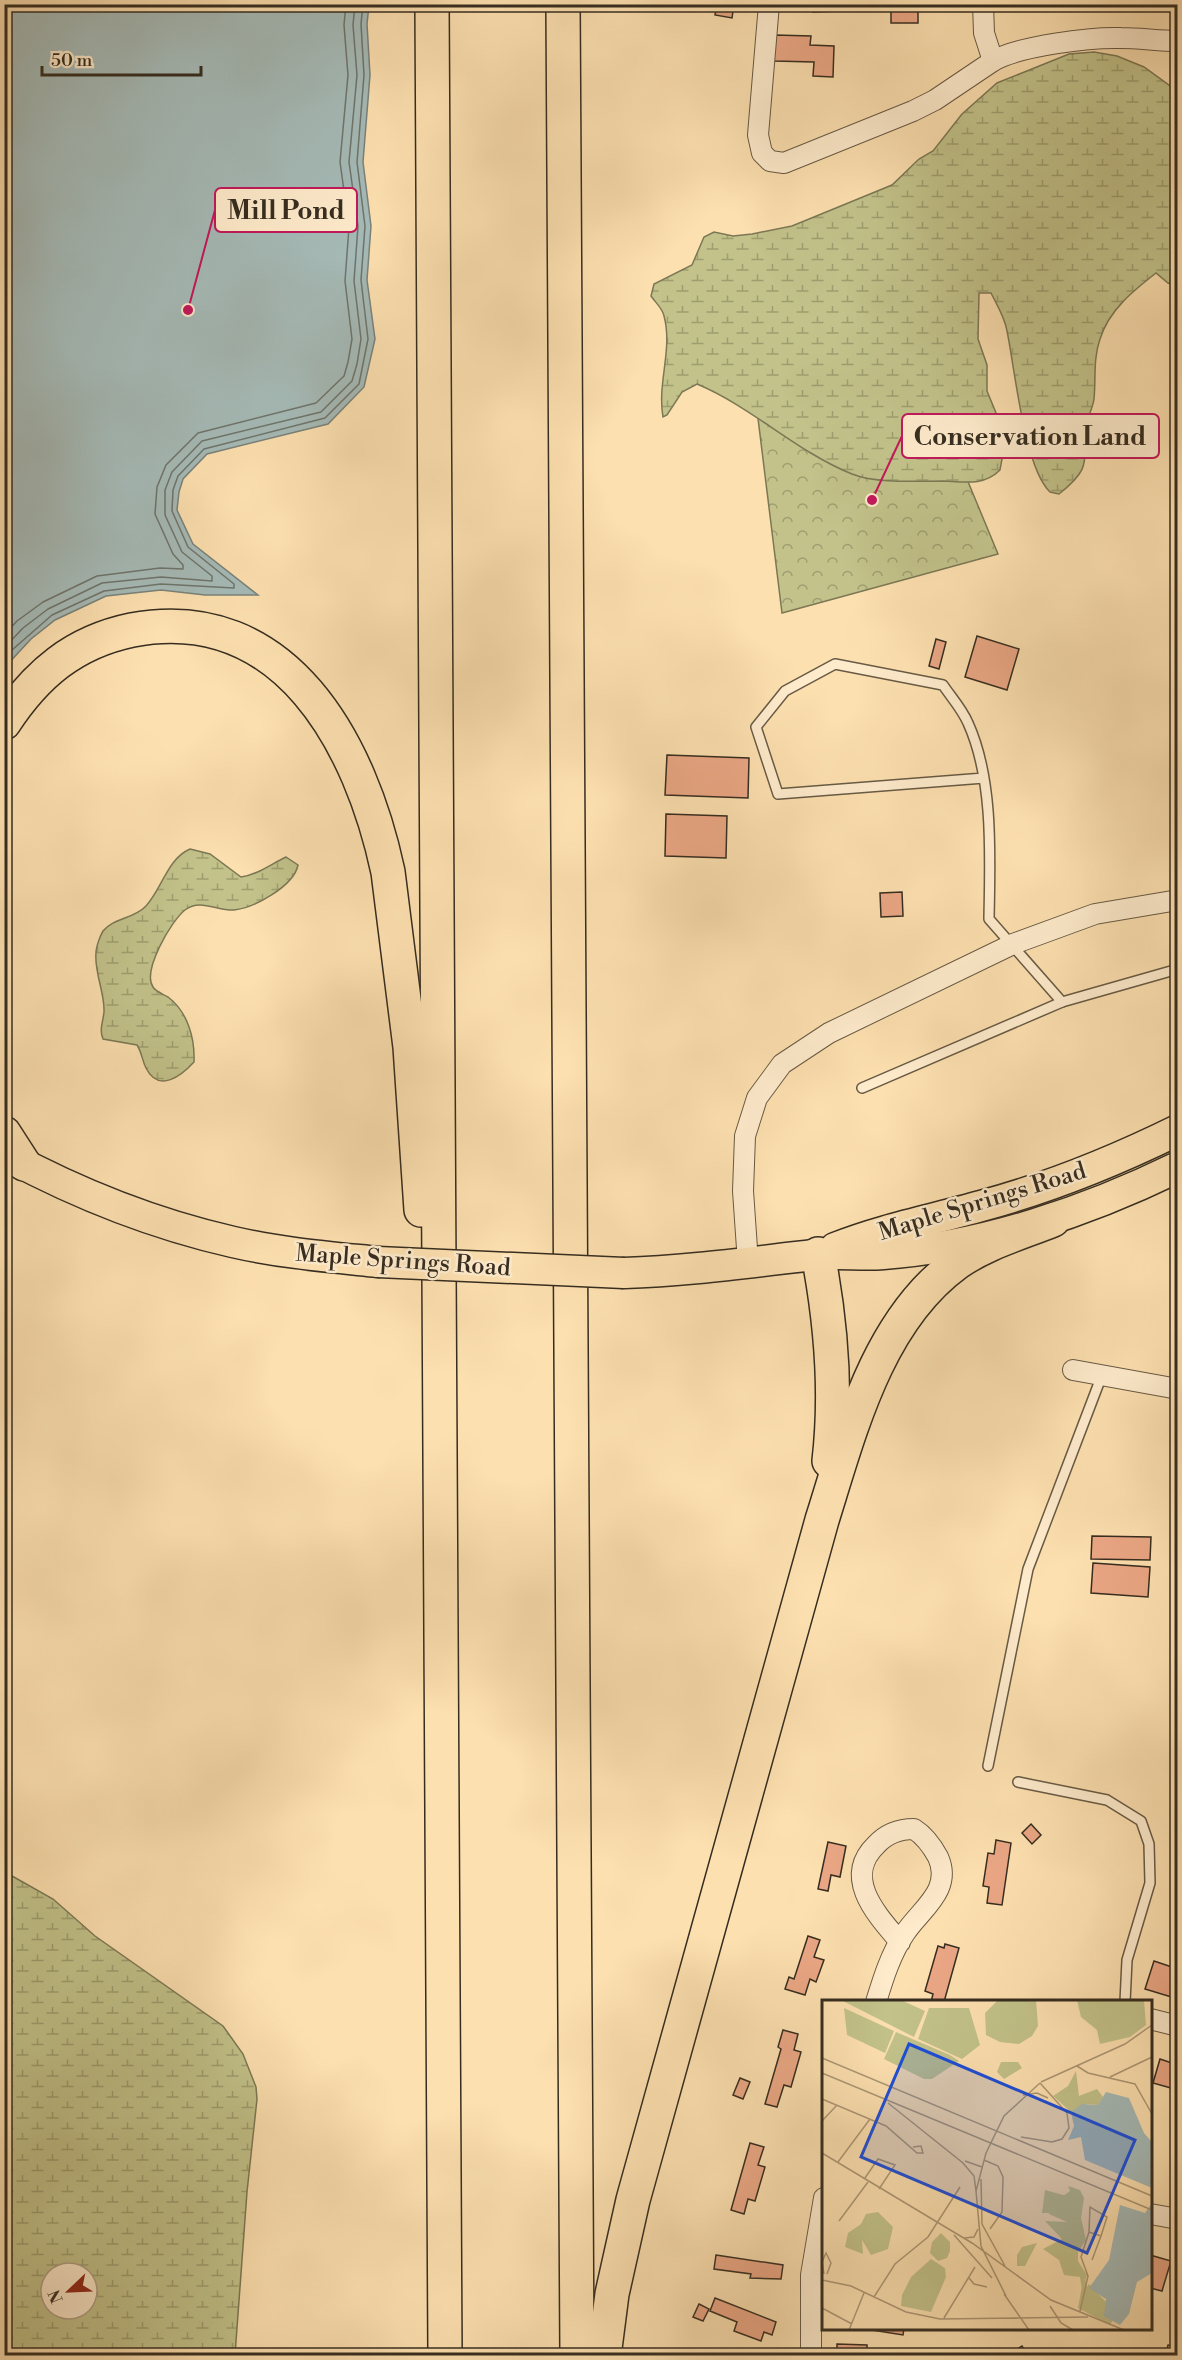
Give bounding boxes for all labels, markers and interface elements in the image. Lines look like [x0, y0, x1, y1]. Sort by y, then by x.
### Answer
scale bar [42, 39, 201, 77]
text: 50 m [51, 49, 93, 72]
callout: Mill Pond [215, 188, 357, 232]
text: Mill Pond [227, 195, 345, 227]
callout: Conservation Land [902, 414, 1159, 458]
text: Conservation Land [914, 421, 1147, 453]
street label: Maple Springs Road [875, 1156, 1090, 1248]
street label: Maple Springs Road [294, 1239, 512, 1284]
inset map [822, 2000, 1152, 2330]
north arrow [39, 2261, 99, 2321]
text: N [44, 2286, 68, 2306]

